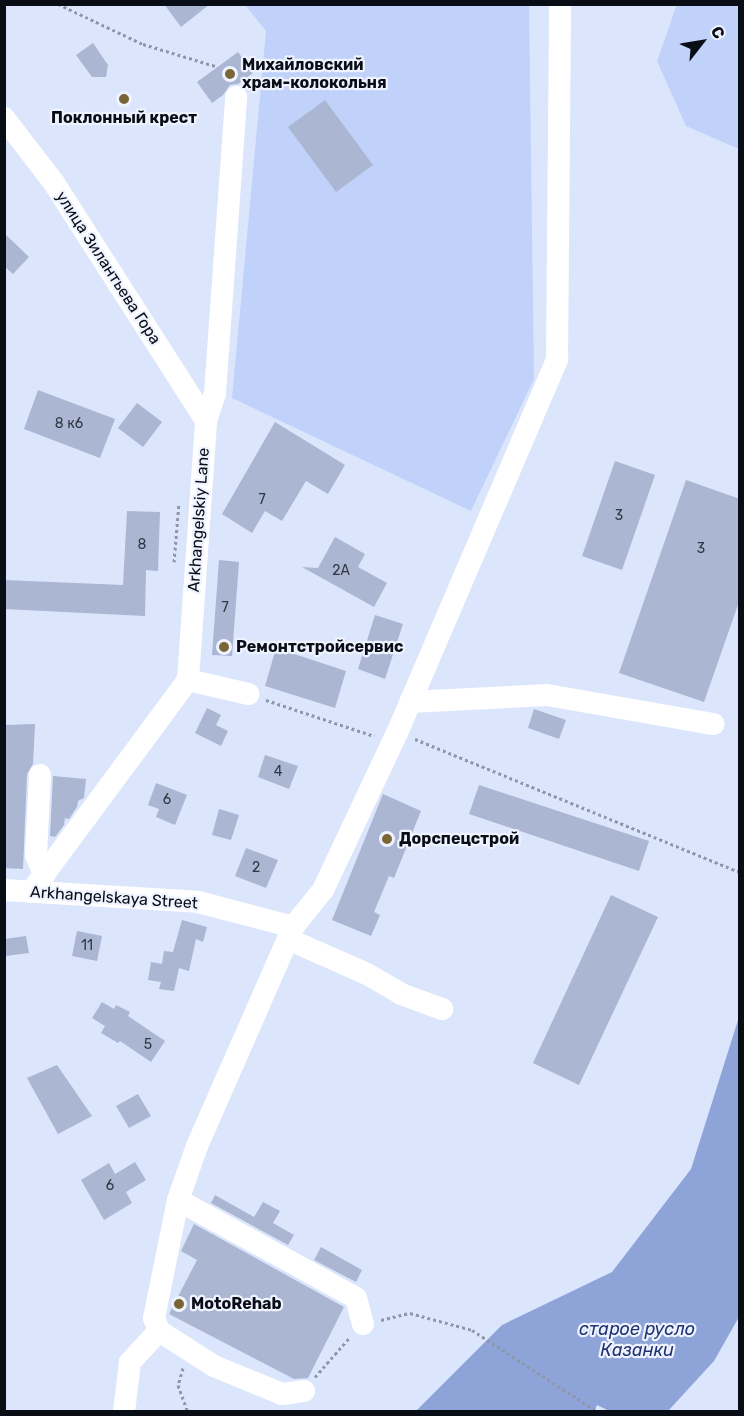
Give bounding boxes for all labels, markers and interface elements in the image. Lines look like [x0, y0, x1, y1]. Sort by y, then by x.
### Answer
north arrow [672, 12, 732, 72]
text: С [707, 23, 729, 42]
place label: Михайловский храм-колокольня [242, 55, 387, 93]
marker: Михайловский храм-колокольня [223, 67, 237, 81]
marker: Поклонный крест [117, 92, 131, 106]
place label: Поклонный крест [51, 108, 197, 128]
street label: улица Зилантьева Гора [51, 188, 165, 348]
house number: 8 к6 [55, 416, 83, 432]
street label: Arkhangelskiy Lane [184, 447, 214, 593]
house number: 7 [258, 492, 266, 508]
house number: 3 [615, 508, 623, 524]
house number: 8 [138, 537, 146, 553]
house number: 3 [697, 541, 705, 557]
house number: 2А [332, 563, 350, 579]
house number: 7 [221, 600, 229, 616]
place label: Ремонтстройсервис [236, 637, 403, 657]
marker: Ремонтстройсервис [217, 640, 231, 654]
house number: 4 [274, 764, 282, 780]
house number: 6 [163, 792, 171, 808]
place label: Дорспецстрой [399, 829, 519, 849]
marker: Дорспецстрой [380, 832, 394, 846]
house number: 2 [252, 860, 260, 876]
street label: Arkhangelskaya Street [29, 883, 199, 913]
house number: 11 [81, 938, 93, 954]
house number: 5 [144, 1037, 152, 1053]
house number: 6 [106, 1178, 114, 1194]
place label: MotoRehab [191, 1294, 282, 1314]
marker: MotoRehab [172, 1297, 186, 1311]
water label: старое русло Казанки [579, 1319, 695, 1362]

